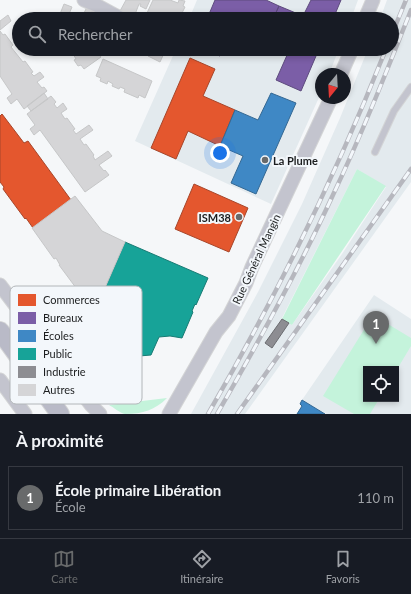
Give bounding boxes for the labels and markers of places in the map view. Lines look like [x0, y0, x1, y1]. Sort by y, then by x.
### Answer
place label: La Plume [273, 154, 318, 167]
marker: La Plume [260, 155, 270, 165]
place label: ISM38 [199, 211, 231, 224]
marker: ISM38 [234, 212, 244, 222]
pin: 1 [363, 311, 389, 344]

